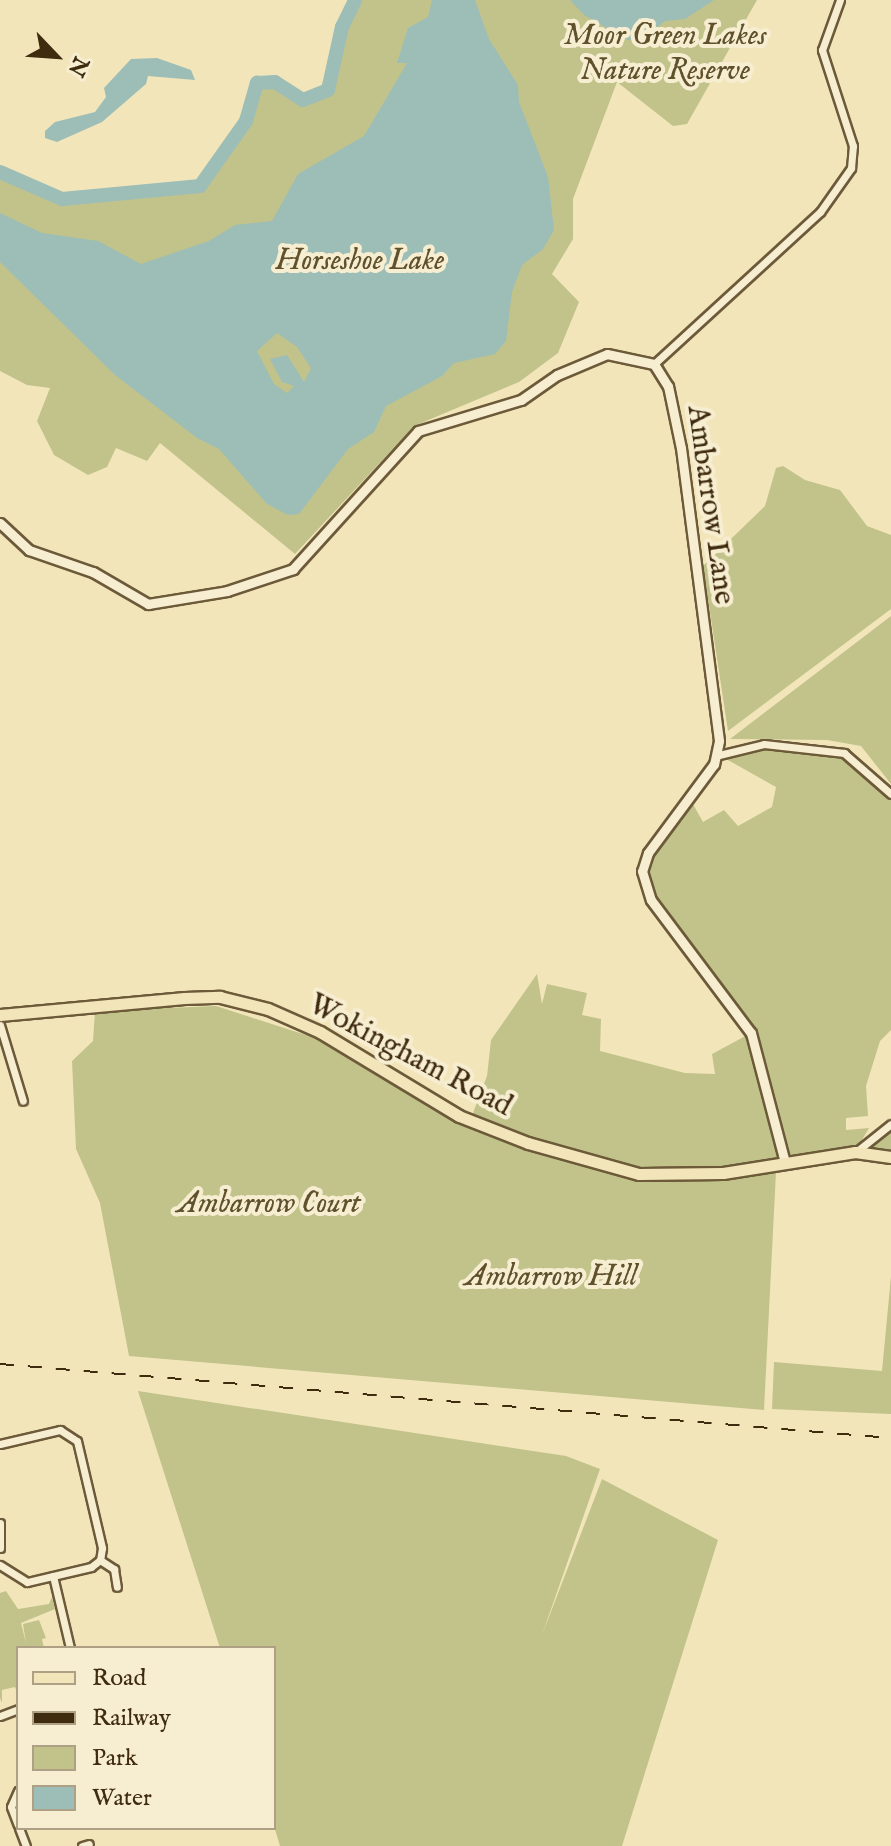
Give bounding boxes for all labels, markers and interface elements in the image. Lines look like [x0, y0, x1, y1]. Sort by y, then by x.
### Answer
north arrow [16, 16, 96, 96]
park label: Moor Green Lakes Nature Reserve [564, 18, 766, 88]
text: N [61, 52, 94, 81]
park label: Horseshoe Lake [276, 243, 444, 279]
street label: Ambarrow Lane [678, 403, 742, 607]
street label: Wokingham Road [302, 987, 518, 1125]
park label: Ambarrow Court [177, 1186, 361, 1222]
park label: Ambarrow Hill [465, 1259, 637, 1295]
legend [16, 1646, 276, 1830]
text: Road [92, 1663, 146, 1694]
text: Railway [92, 1703, 171, 1734]
text: Park [92, 1743, 138, 1774]
text: Water [92, 1783, 152, 1814]

